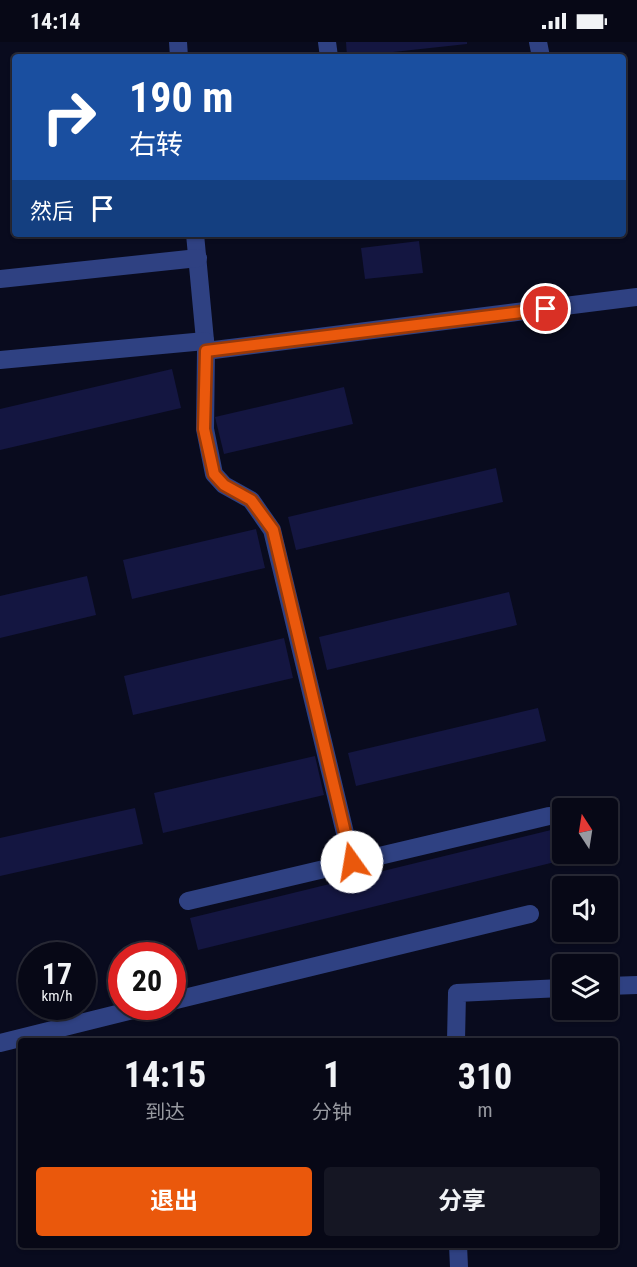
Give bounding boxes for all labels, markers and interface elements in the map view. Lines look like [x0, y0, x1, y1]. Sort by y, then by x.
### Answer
text: 14:14 [30, 9, 81, 34]
text: 190 m [129, 73, 234, 122]
icon: right [30, 78, 108, 156]
text: 右转 [129, 129, 183, 161]
icon: arrive [86, 192, 119, 225]
text: 然后 [30, 199, 74, 224]
pin [520, 283, 571, 334]
icon: arrive [529, 292, 562, 325]
north arrow [552, 798, 618, 864]
map controls [552, 798, 618, 1020]
position arrow [320, 830, 384, 894]
button: sound [552, 876, 618, 942]
speed limit sign: 20 [108, 942, 186, 1020]
button: layers [552, 954, 618, 1020]
text: 17 [42, 956, 72, 991]
text: km/h [42, 987, 72, 1005]
text: 14:15 [124, 1054, 206, 1096]
text: 1 [323, 1054, 341, 1096]
text: 310 [458, 1056, 512, 1098]
text: m [477, 1098, 493, 1122]
text: 到达 [145, 1100, 185, 1124]
text: 分钟 [312, 1100, 352, 1124]
button: 退出 [36, 1167, 312, 1236]
button: 分享 [324, 1167, 600, 1236]

